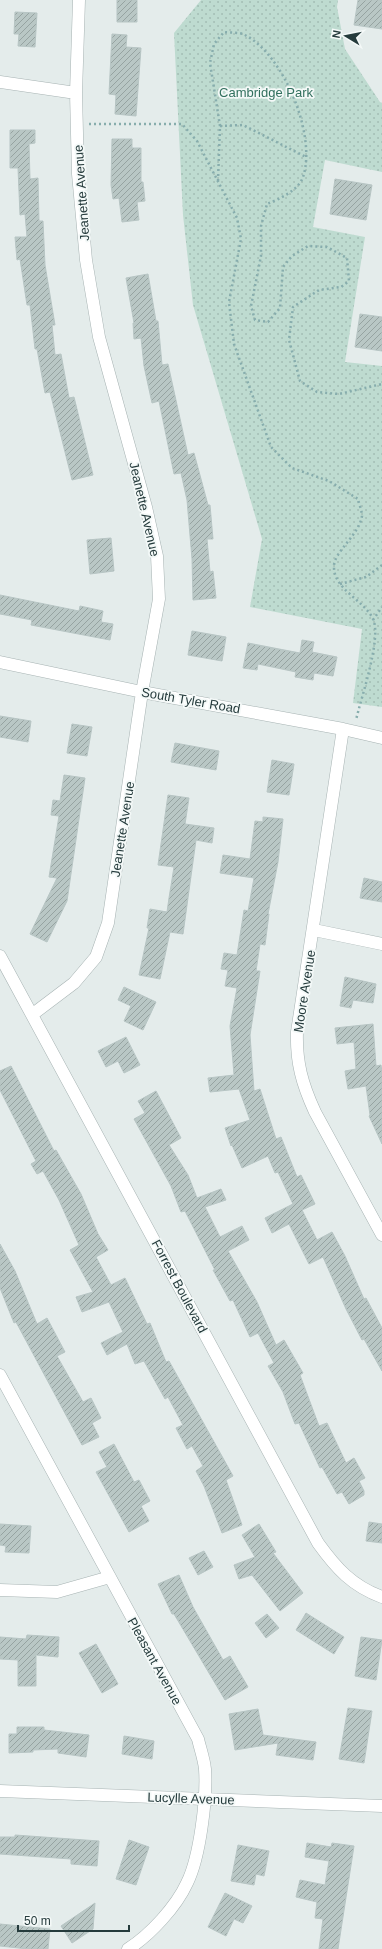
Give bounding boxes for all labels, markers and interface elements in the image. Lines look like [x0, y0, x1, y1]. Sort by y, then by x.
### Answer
north arrow [326, 16, 366, 56]
text: N [330, 29, 343, 39]
park label: Cambridge Park [219, 85, 313, 100]
street label: Jeanette Avenue [71, 144, 92, 242]
street label: Jeanette Avenue [126, 460, 163, 558]
street label: South Tyler Road [140, 684, 242, 717]
street label: Jeanette Avenue [108, 780, 137, 878]
street label: Moore Avenue [291, 949, 318, 1034]
street label: Forrest Boulevard [149, 1237, 210, 1335]
street label: Pleasant Avenue [124, 1615, 185, 1707]
street label: Lucylle Avenue [147, 1789, 235, 1808]
scale bar [18, 1907, 129, 1933]
text: 50 m [24, 1914, 51, 1928]

